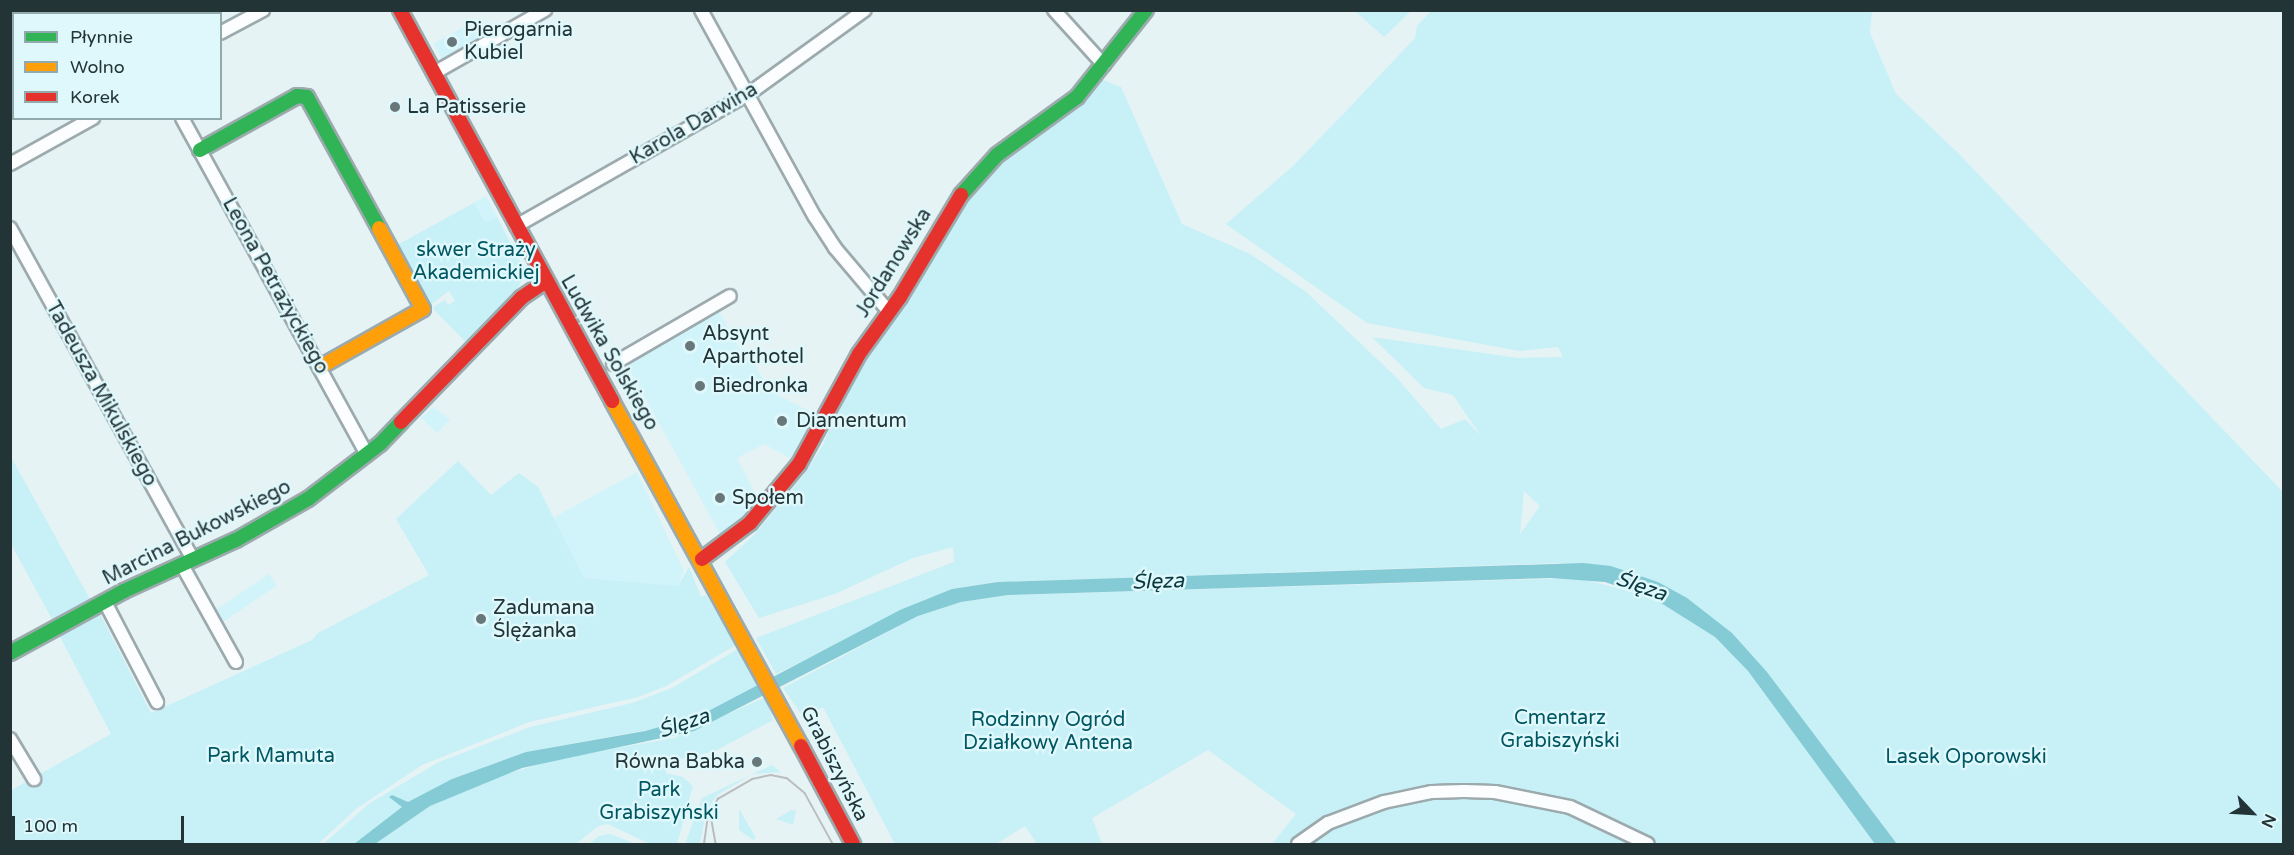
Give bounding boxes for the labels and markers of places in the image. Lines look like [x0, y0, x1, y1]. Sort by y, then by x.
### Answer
place label: Pierogarnia Kubiel [464, 19, 573, 66]
marker: Pierogarnia Kubiel [445, 35, 459, 49]
place label: La Patisserie [407, 95, 526, 119]
marker: La Patisserie [388, 100, 402, 114]
place label: Absynt Aparthotel [702, 322, 804, 369]
marker: Absynt Aparthotel [683, 339, 697, 353]
place label: Biedronka [712, 374, 808, 398]
marker: Biedronka [693, 379, 707, 393]
place label: Diamentum [796, 409, 907, 433]
marker: Diamentum [773, 412, 791, 430]
place label: Społem [732, 486, 804, 510]
marker: Społem [713, 491, 727, 505]
place label: Zadumana Ślężanka [493, 596, 595, 643]
marker: Zadumana Ślężanka [474, 612, 488, 626]
place label: Równa Babka [615, 750, 745, 774]
marker: Równa Babka [750, 755, 764, 769]

